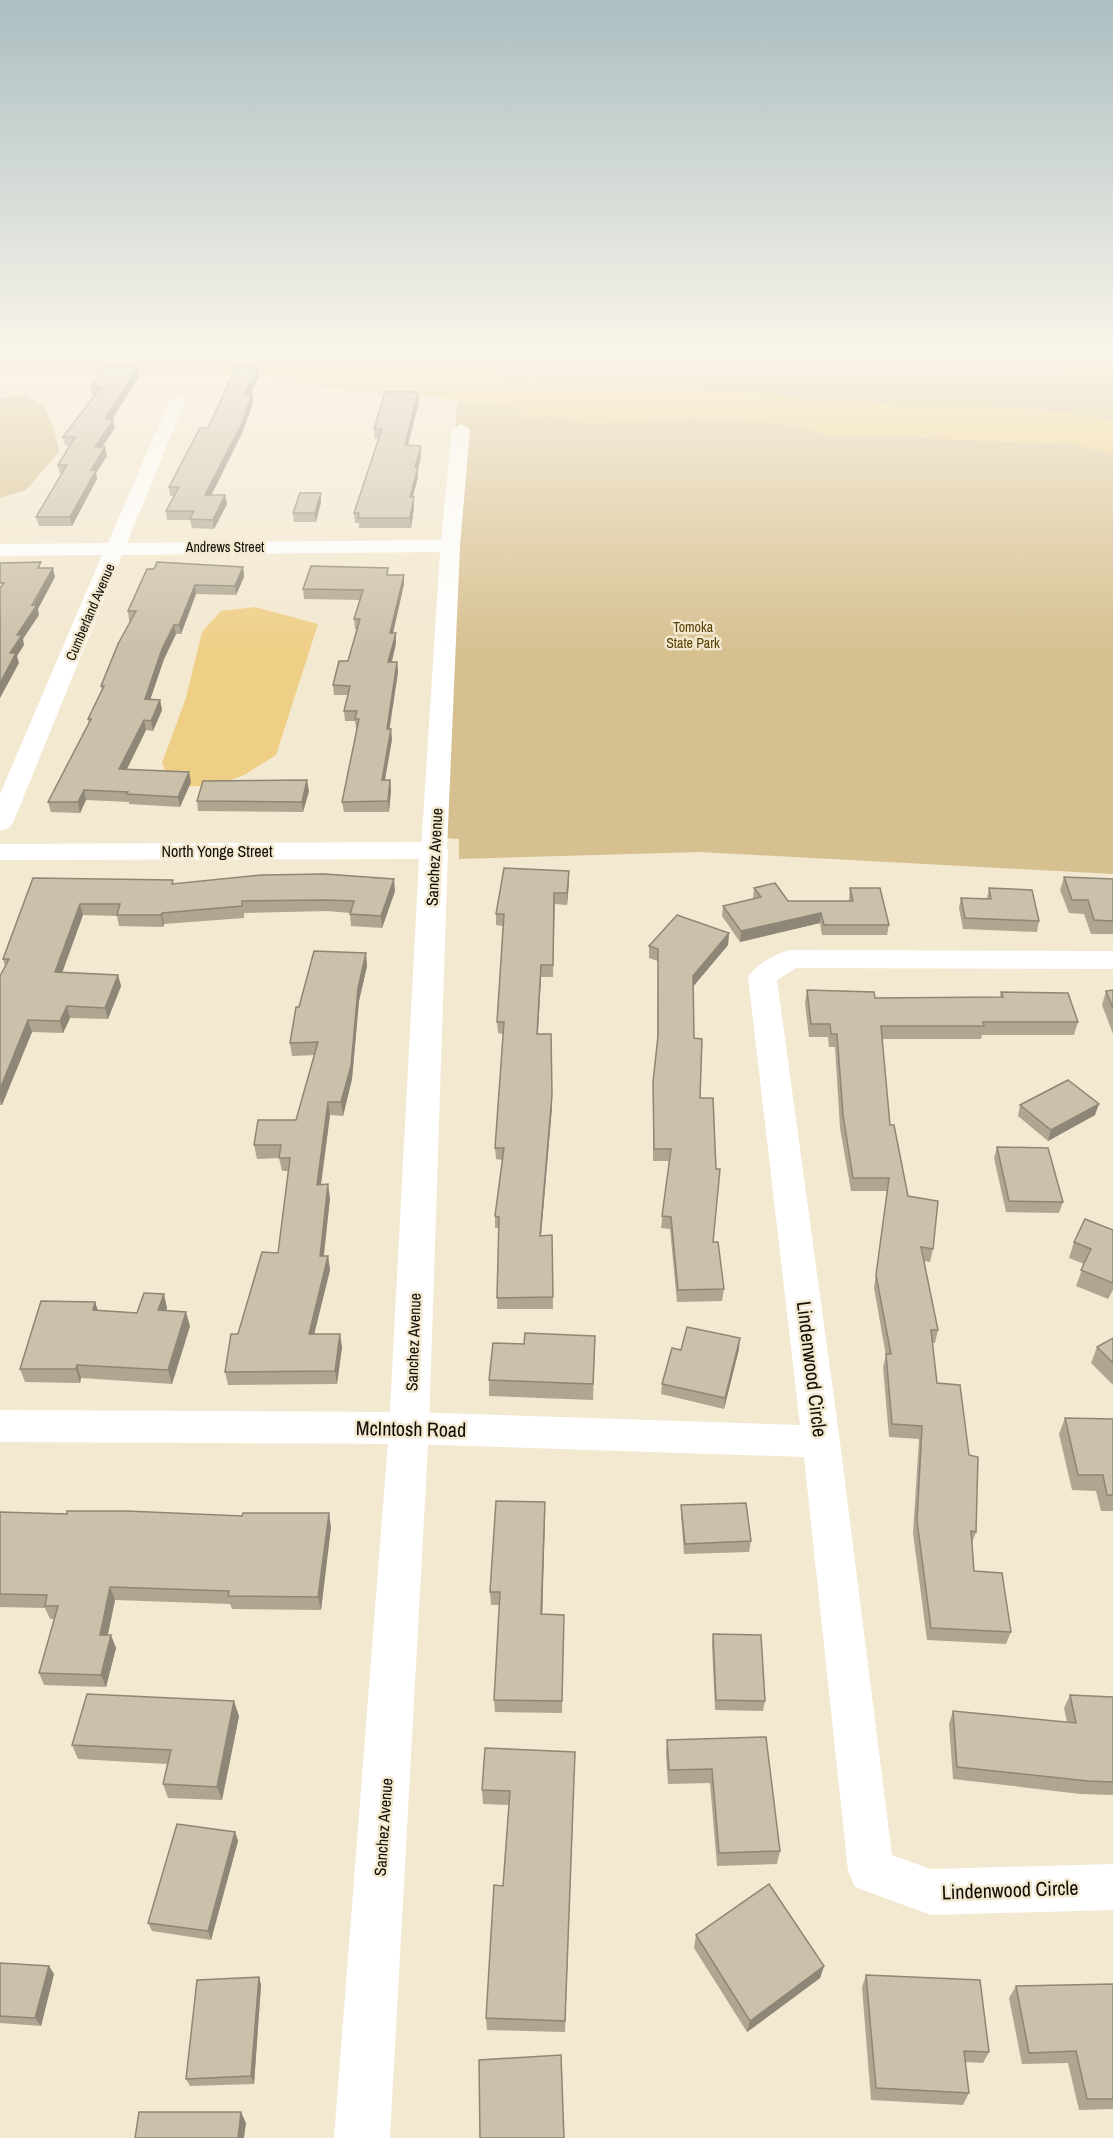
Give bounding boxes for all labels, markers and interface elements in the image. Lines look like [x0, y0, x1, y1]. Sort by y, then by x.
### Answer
street label: Andrews Street [185, 538, 264, 556]
street label: Cumberland Avenue [61, 561, 119, 663]
park label: Tomoka State Park [666, 618, 720, 652]
street label: Sanchez Avenue [420, 807, 448, 907]
street label: North Yonge Street [161, 840, 273, 862]
street label: Sanchez Avenue [400, 1293, 426, 1391]
street label: Lindenwood Circle [791, 1299, 834, 1438]
street label: McIntosh Road [356, 1414, 466, 1443]
street label: Sanchez Avenue [369, 1777, 397, 1877]
street label: Lindenwood Circle [941, 1874, 1079, 1905]

